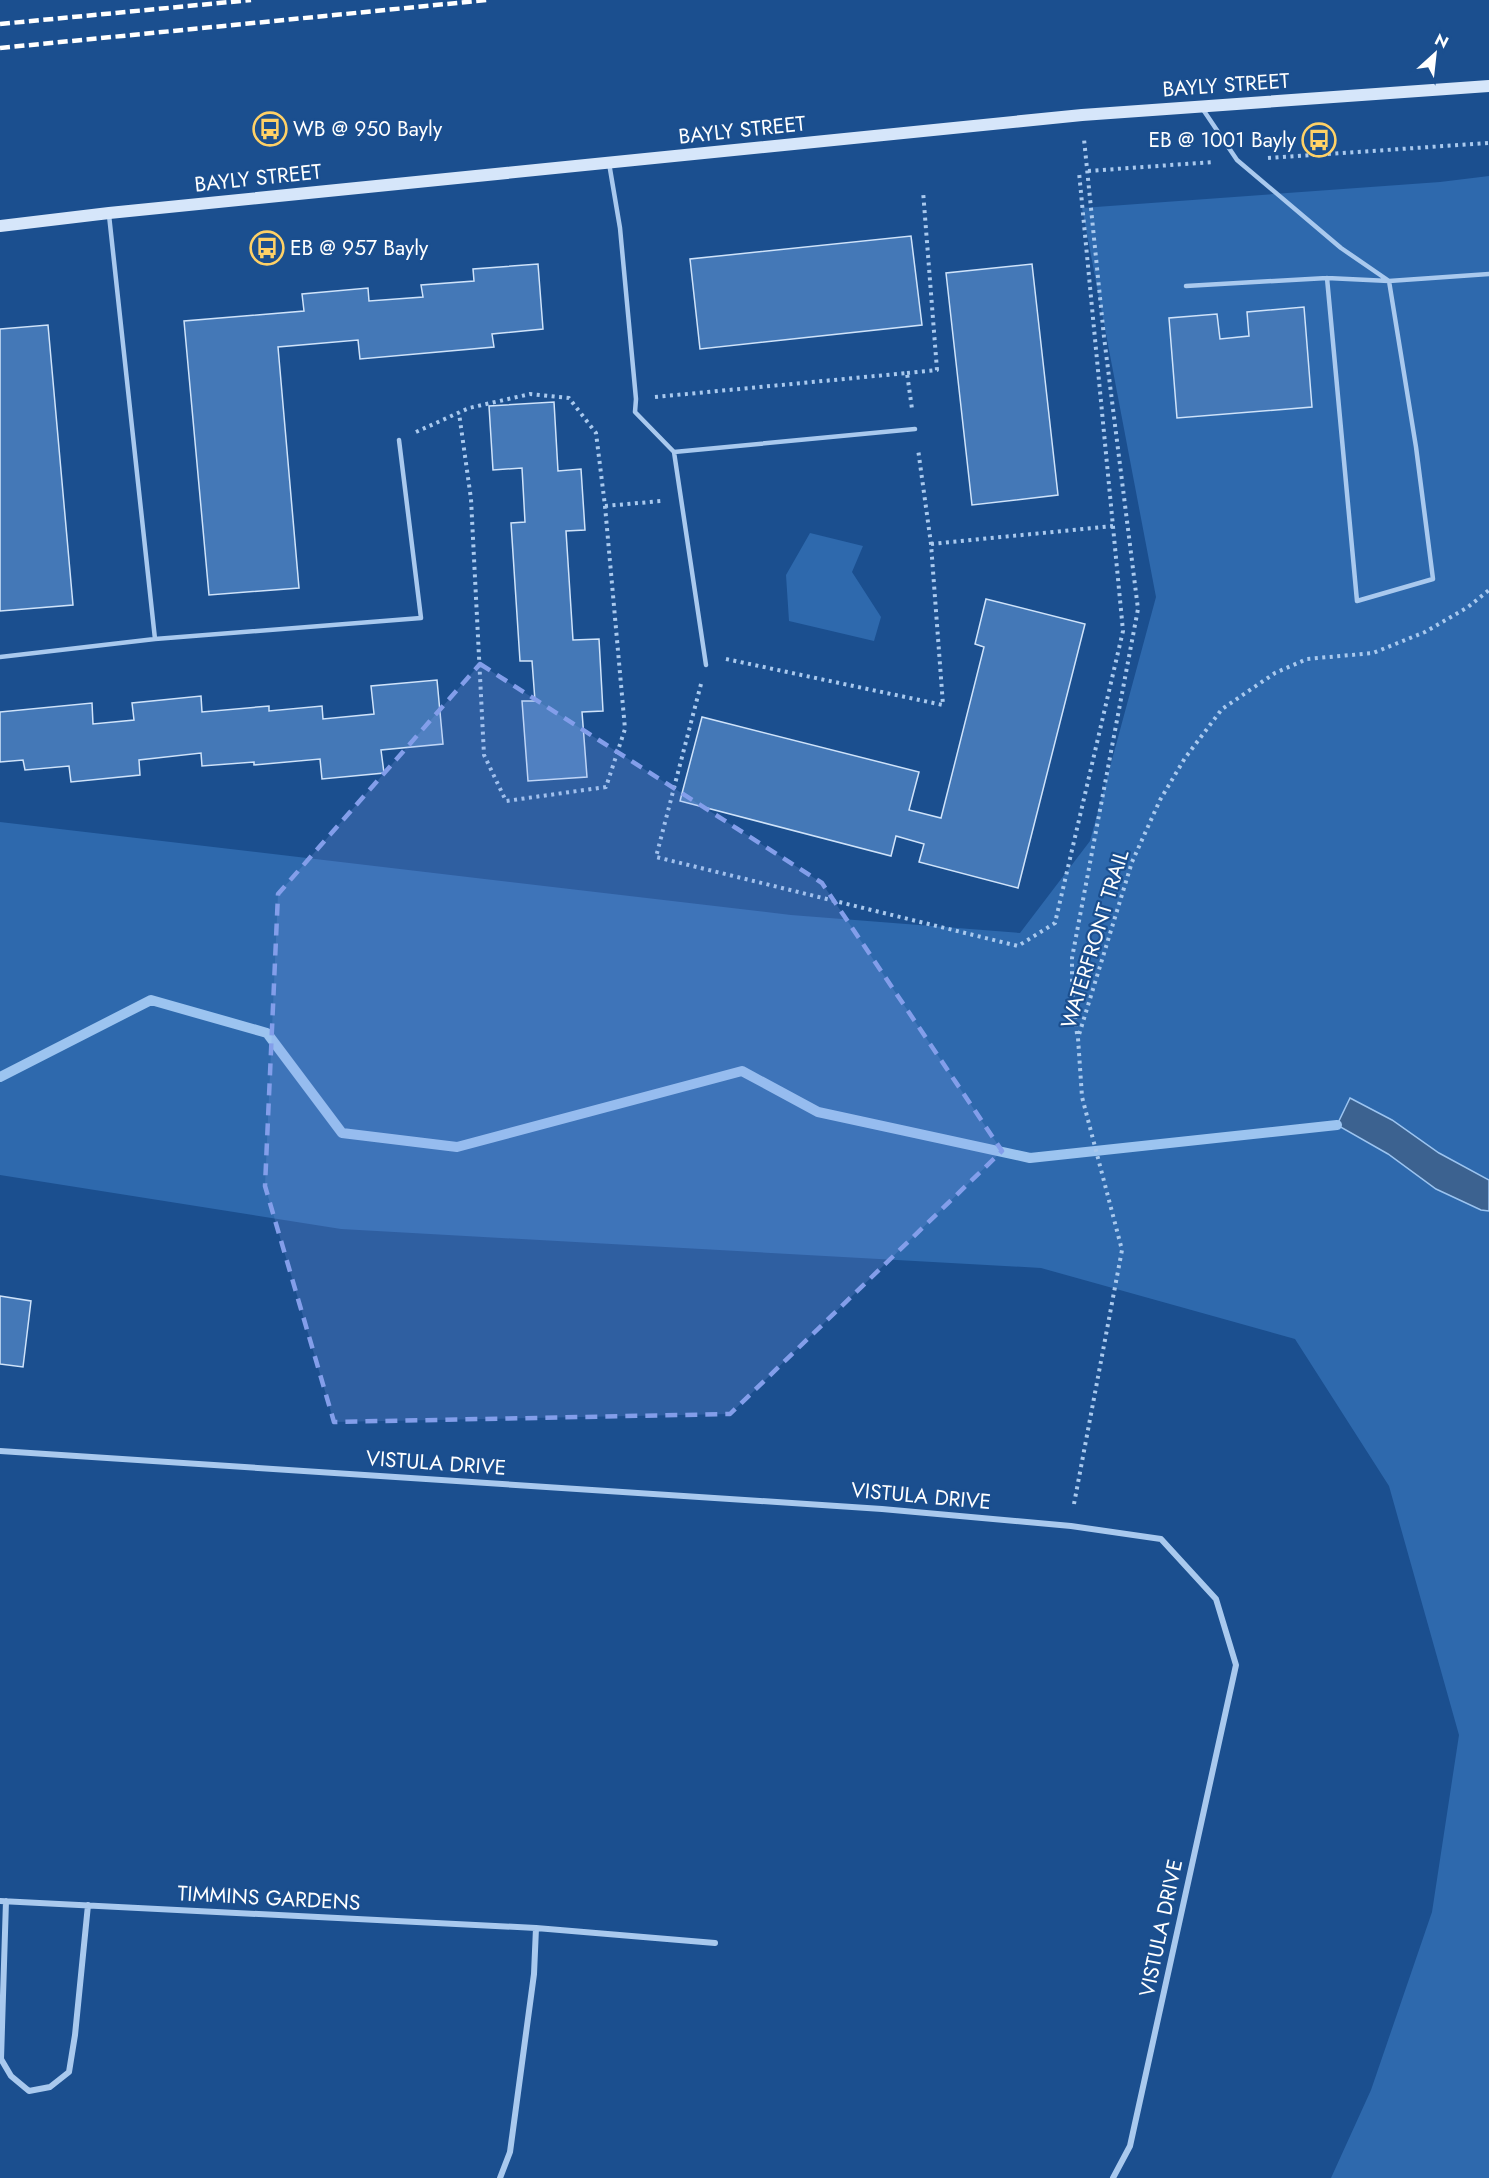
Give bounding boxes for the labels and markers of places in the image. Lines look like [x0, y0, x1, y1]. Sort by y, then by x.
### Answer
bus stop icon: WB @ 950 Bayly [252, 111, 288, 147]
place label: WB @ 950 Bayly [293, 114, 443, 144]
bus stop icon: EB @ 1001 Bayly [1301, 122, 1337, 158]
place label: EB @ 1001 Bayly [1149, 125, 1297, 155]
bus stop icon: EB @ 957 Bayly [249, 230, 285, 266]
place label: EB @ 957 Bayly [290, 233, 429, 263]

